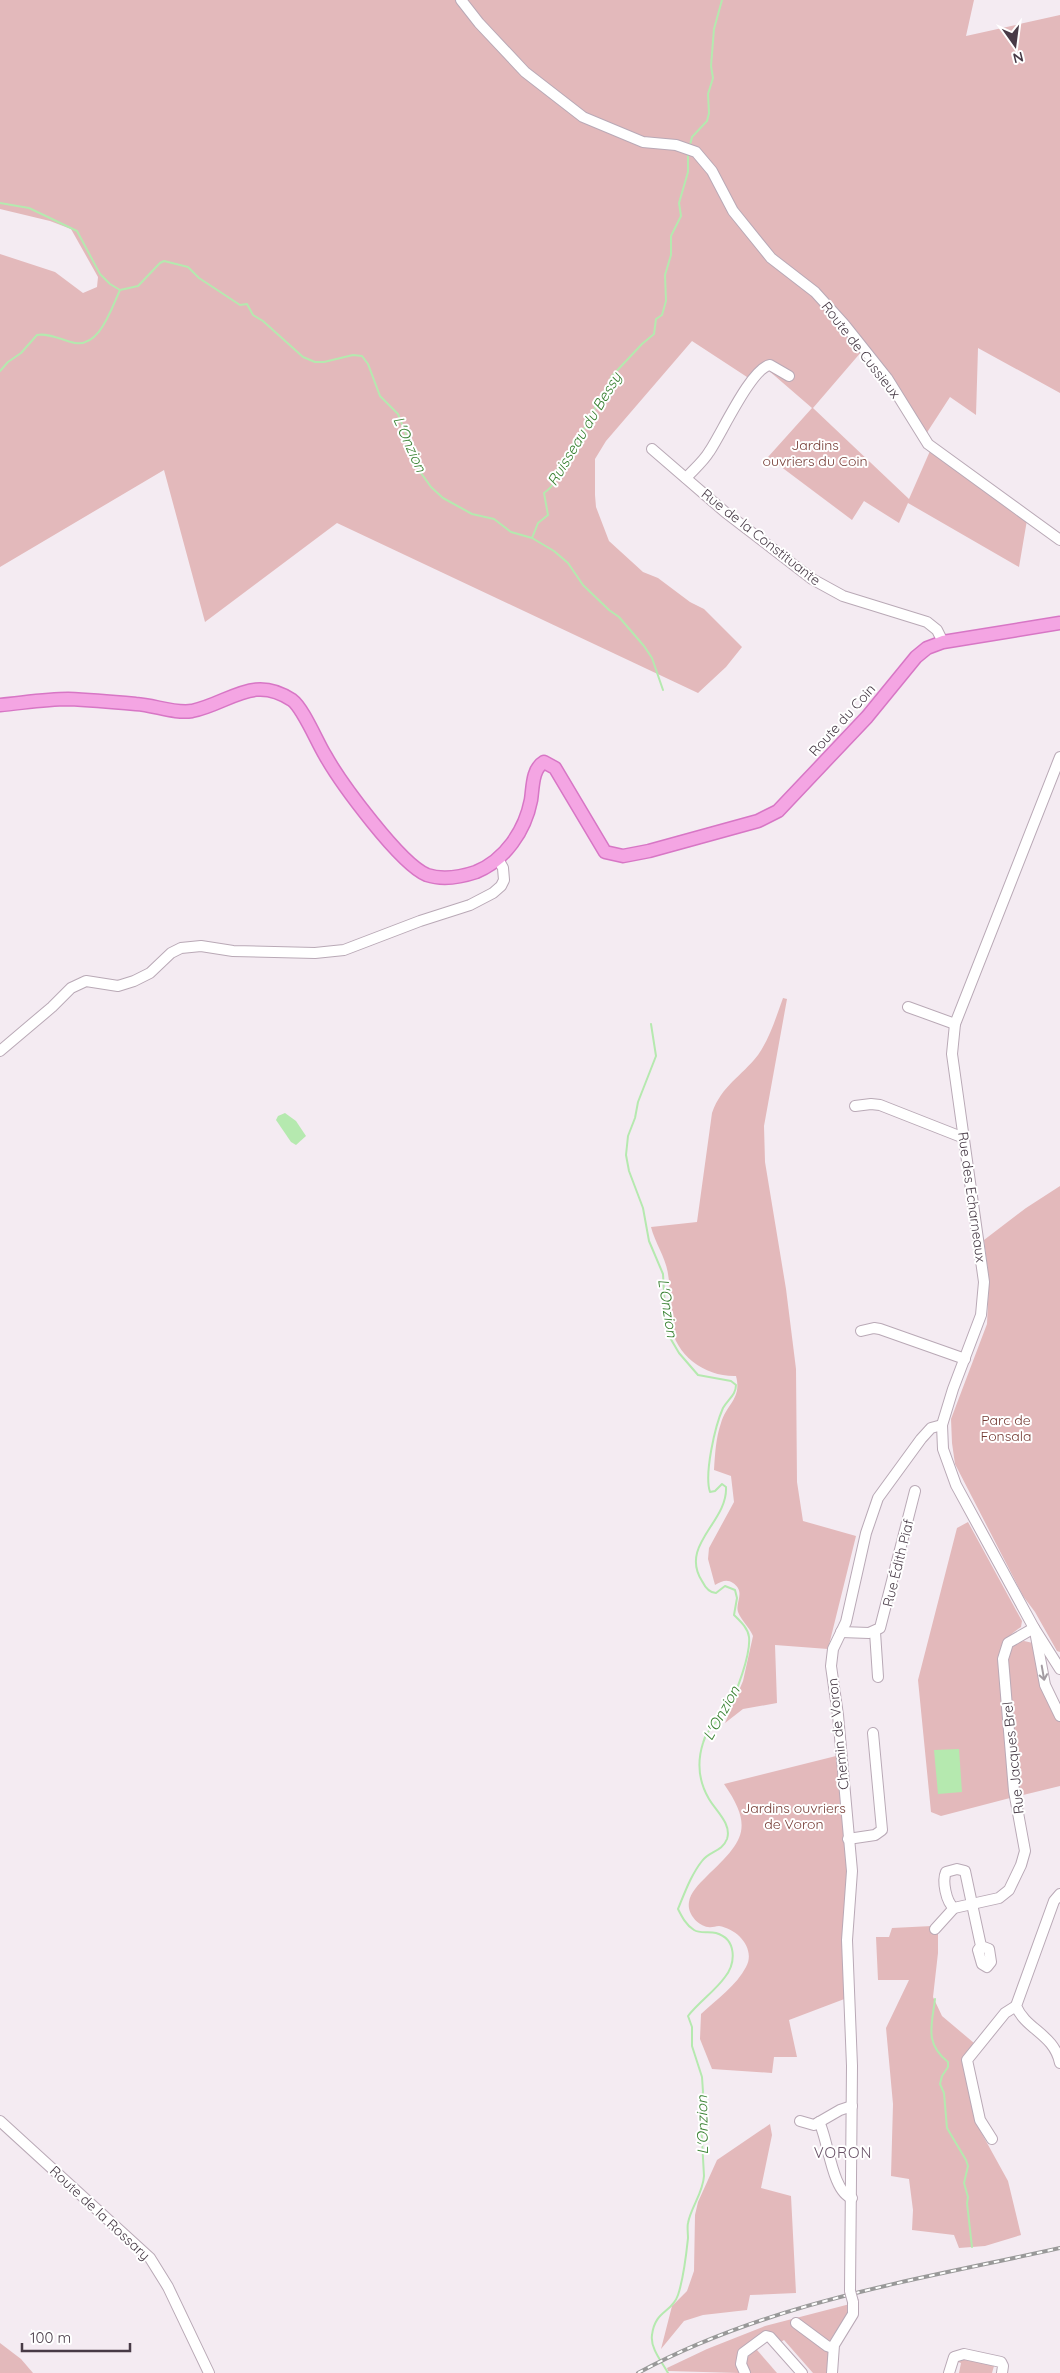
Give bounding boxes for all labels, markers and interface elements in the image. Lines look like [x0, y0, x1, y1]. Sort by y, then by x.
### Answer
north arrow [990, 20, 1040, 70]
text: N [1011, 48, 1025, 68]
street label: Route de Cussieux [818, 298, 905, 402]
water label: Ruisseau du Bessy [543, 368, 626, 489]
water label: L'Onzion [389, 413, 431, 475]
park label: Jardins ouvriers du Coin [762, 436, 868, 470]
street label: Rue de la Constituante [698, 485, 824, 589]
street label: Route du Coin [805, 680, 879, 760]
street label: Rue des Echarneaux [954, 1130, 990, 1264]
water label: L'Onzion [654, 1277, 682, 1339]
park label: Parc de Fonsala [980, 1411, 1032, 1445]
street label: Rue Édith Piaf [878, 1517, 918, 1609]
one-way arrow [1038, 1665, 1048, 1681]
street label: Chemin de Voron [823, 1677, 853, 1791]
water label: L'Onzion [698, 1682, 744, 1743]
street label: Rue Jacques Brel [998, 1701, 1028, 1815]
park label: Jardins ouvriers de Voron [742, 1799, 846, 1833]
water label: L'Onzion [692, 2095, 712, 2155]
district label: VORON [814, 2143, 872, 2162]
street label: Route de la Rossary [46, 2162, 154, 2264]
scale bar [22, 2320, 130, 2352]
text: 100 m [30, 2328, 71, 2347]

